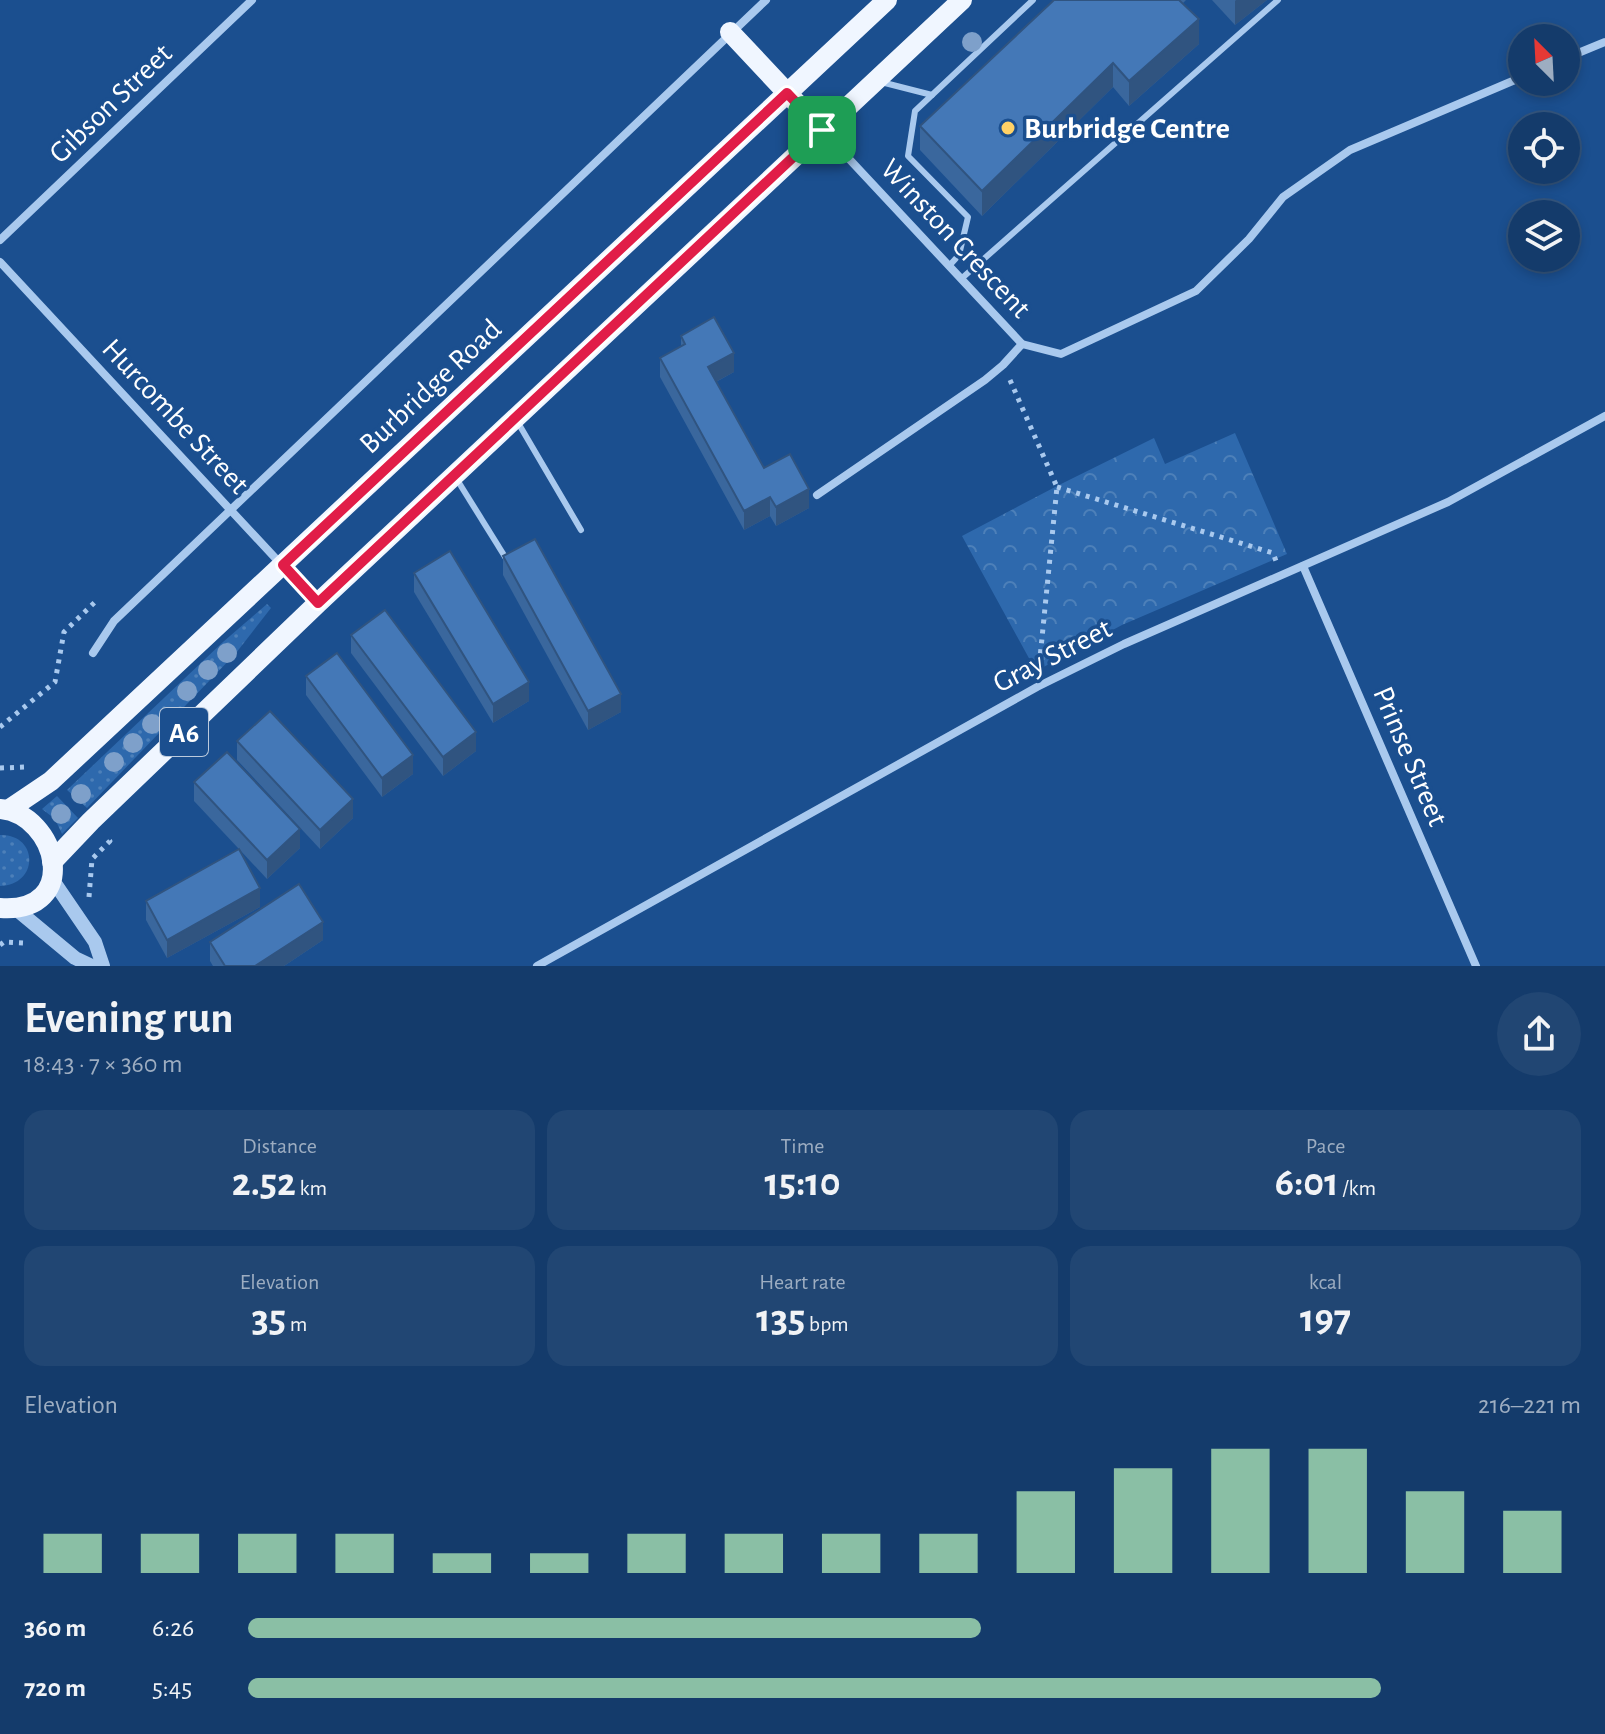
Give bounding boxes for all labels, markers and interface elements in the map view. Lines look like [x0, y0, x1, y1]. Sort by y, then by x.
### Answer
north arrow [1508, 24, 1580, 96]
map controls [1508, 24, 1580, 272]
street label: Gibson Street [44, 38, 178, 169]
pin [788, 96, 856, 164]
icon: arrive [800, 108, 844, 152]
button: locate [1508, 112, 1580, 184]
place label: Burbridge Centre [1024, 114, 1230, 144]
marker: Burbridge Centre [999, 119, 1017, 137]
street label: Winston Crescent [875, 154, 1036, 324]
button: layers [1508, 200, 1580, 272]
street label: Burbridge Road [354, 314, 507, 460]
street label: Hurcombe Street [96, 333, 255, 500]
street label: Gray Street [988, 613, 1117, 698]
street label: Prinse Street [1367, 682, 1453, 831]
road number: A6 [160, 708, 208, 756]
button: share [1497, 992, 1581, 1076]
text: Evening run [24, 997, 233, 1041]
text: 18:43 · 7 × 360 m [24, 1051, 183, 1077]
text: Distance [242, 1135, 317, 1157]
text: Time [781, 1135, 824, 1157]
text: Pace [1306, 1135, 1345, 1157]
text: 2.52 [232, 1163, 296, 1203]
text: 15:10 [764, 1163, 841, 1203]
text: 6:01 [1275, 1163, 1339, 1203]
text: km [296, 1177, 327, 1199]
text: /km [1339, 1177, 1376, 1199]
text: Elevation [240, 1271, 319, 1293]
text: Heart rate [759, 1271, 846, 1293]
text: kcal [1309, 1271, 1342, 1293]
text: 35 [252, 1299, 286, 1339]
text: 135 [756, 1299, 805, 1339]
text: 197 [1300, 1299, 1351, 1339]
text: m [286, 1313, 307, 1335]
text: bpm [805, 1313, 849, 1335]
text: Elevation [24, 1392, 118, 1418]
text: 216–221 m [1478, 1392, 1581, 1418]
text: 360 m [24, 1615, 86, 1641]
text: 6:26 [152, 1615, 194, 1641]
text: 720 m [24, 1675, 86, 1701]
text: 5:45 [152, 1675, 192, 1701]

